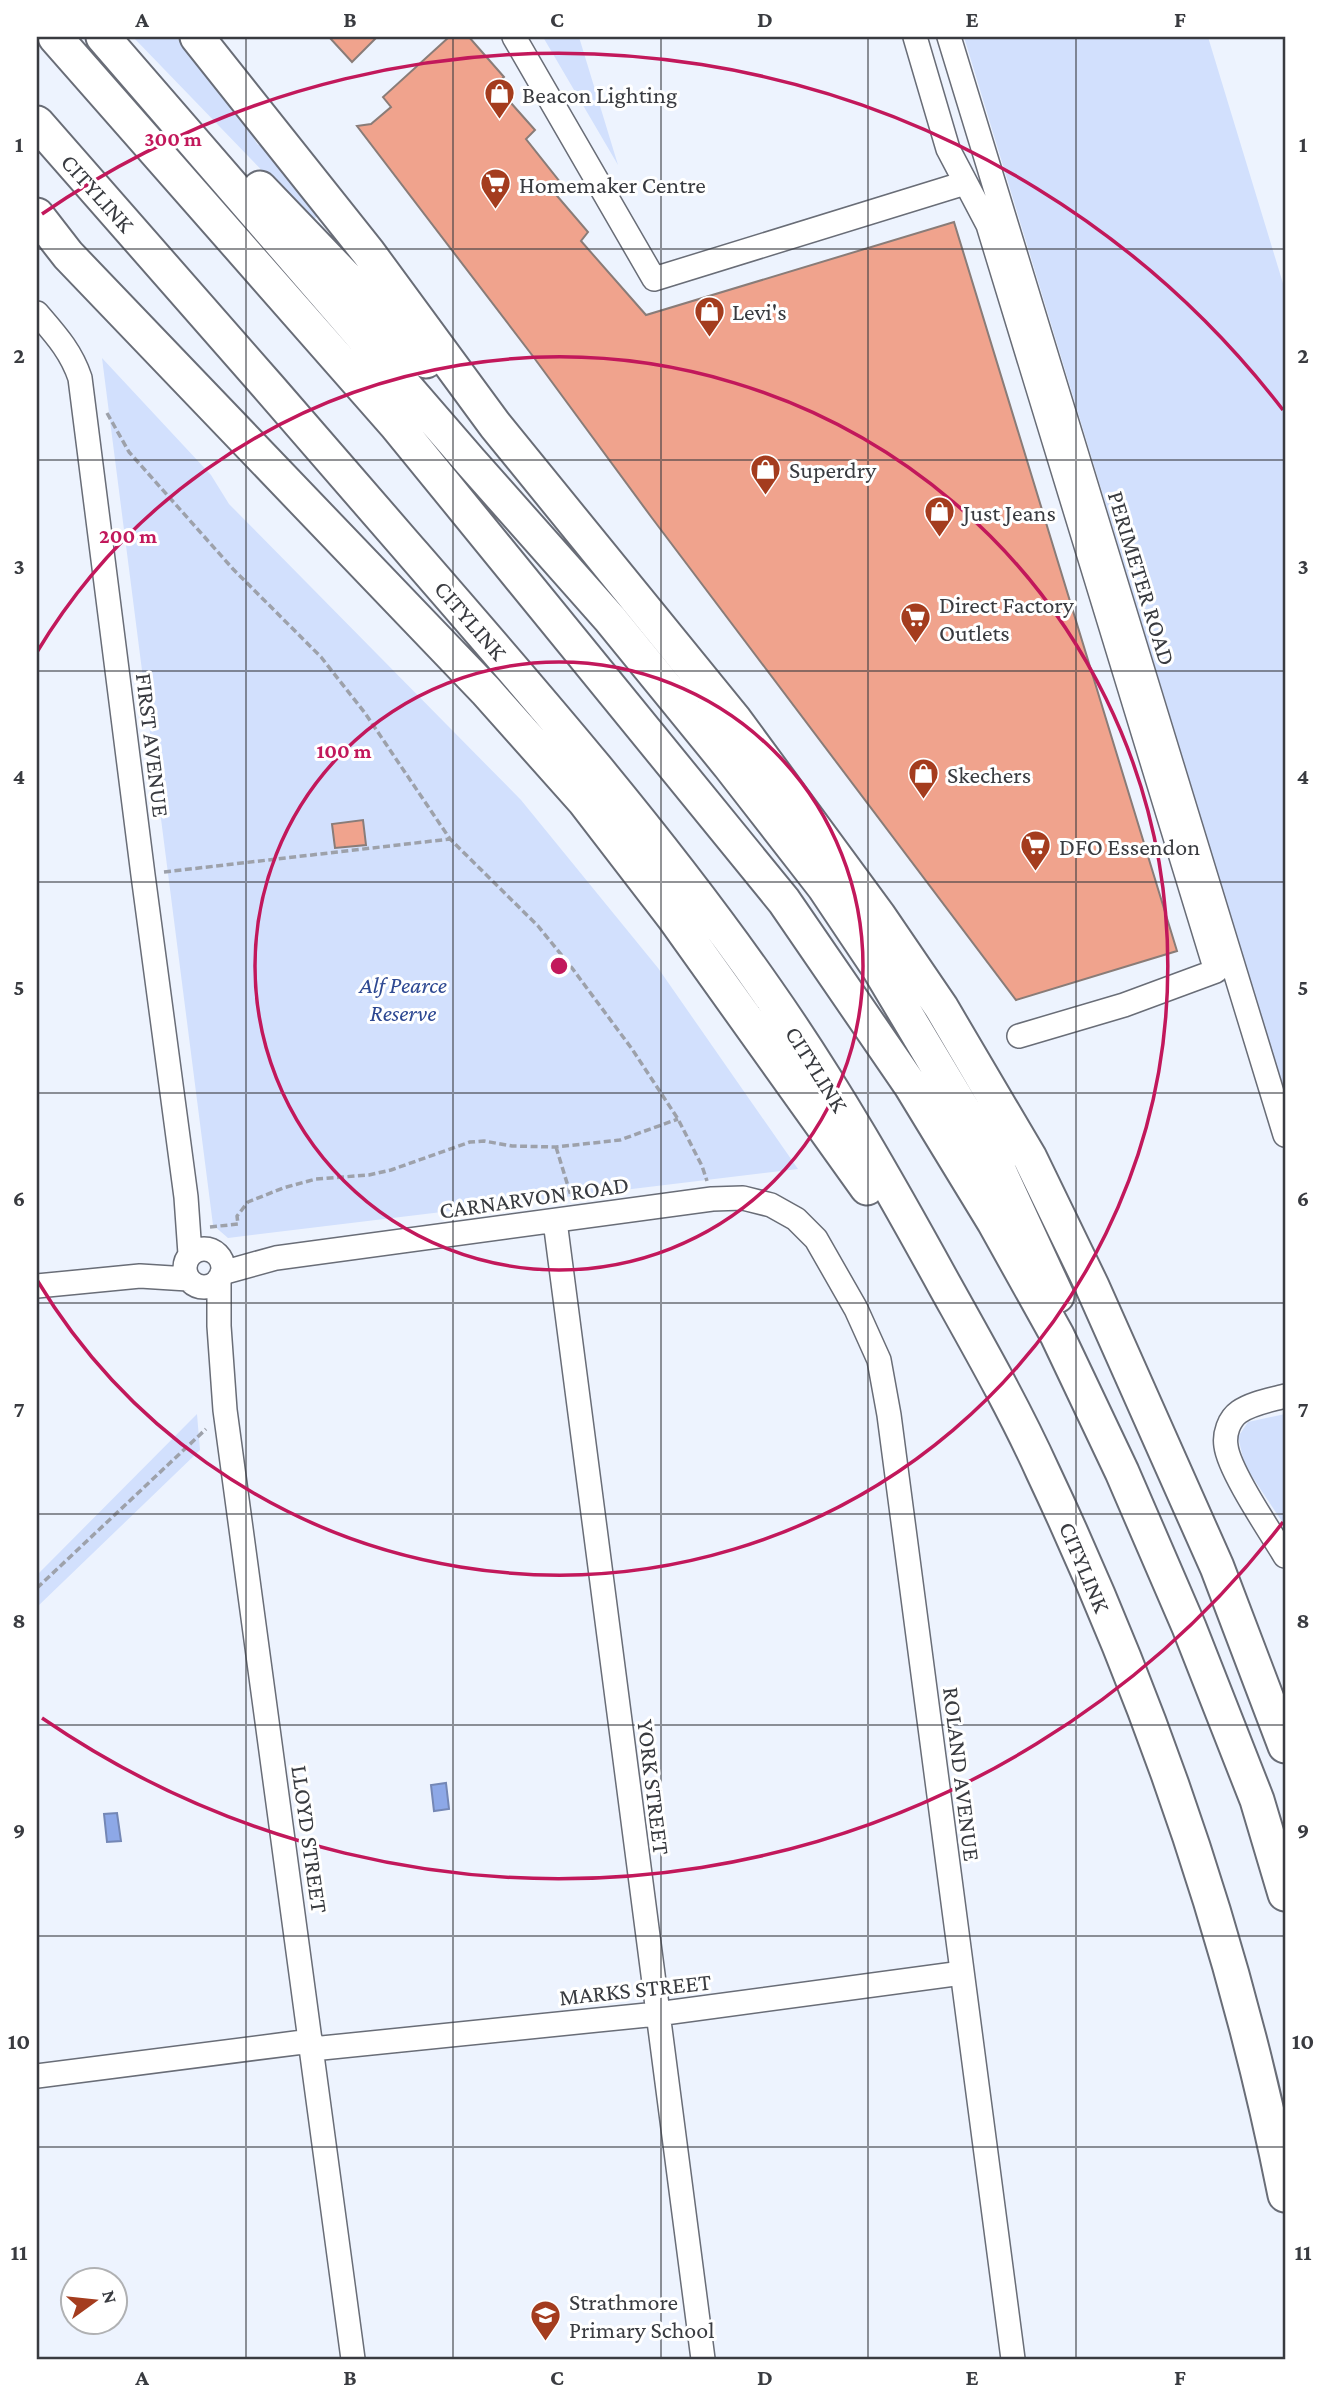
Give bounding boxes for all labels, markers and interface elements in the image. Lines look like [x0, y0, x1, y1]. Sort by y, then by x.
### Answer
text: A [134, 6, 149, 32]
text: B [343, 6, 357, 32]
text: C [550, 6, 564, 32]
text: D [757, 6, 773, 32]
text: E [965, 6, 979, 32]
text: F [1174, 6, 1186, 32]
shop icon: Beacon Lighting [482, 77, 516, 121]
place label: Beacon Lighting [522, 81, 678, 108]
text: 300 m [144, 127, 202, 151]
text: 1 [15, 131, 24, 157]
text: 1 [1299, 131, 1308, 157]
street label: CITYLINK [56, 148, 140, 238]
supermarket icon: Homemaker Centre [479, 167, 513, 211]
place label: Homemaker Centre [519, 171, 706, 198]
shop icon: Levi's [692, 294, 726, 338]
place label: Levi's [732, 298, 787, 325]
text: 2 [13, 342, 25, 368]
text: 2 [1297, 342, 1309, 368]
shop icon: Superdry [749, 452, 783, 496]
place label: Superdry [789, 456, 877, 483]
street label: PERIMETER ROAD [1103, 487, 1181, 669]
shop icon: Just Jeans [923, 495, 957, 539]
place label: Just Jeans [961, 499, 1056, 526]
text: 200 m [99, 524, 157, 548]
text: 3 [13, 553, 25, 579]
text: 3 [1297, 553, 1309, 579]
street label: CITYLINK [429, 575, 513, 665]
place label: Direct Factory Outlets [939, 591, 1075, 646]
supermarket icon: Direct Factory Outlets [899, 601, 933, 645]
street label: FIRST AVENUE [131, 671, 175, 819]
text: 100 m [316, 739, 372, 763]
shop icon: Skechers [907, 757, 941, 801]
place label: Skechers [947, 761, 1031, 788]
text: 4 [13, 763, 25, 789]
text: 4 [1297, 763, 1309, 789]
supermarket icon: DFO Essendon [1019, 829, 1053, 873]
place label: DFO Essendon [1059, 833, 1200, 860]
centre of rings [547, 954, 571, 978]
park label: Alf Pearce Reserve [358, 971, 447, 1026]
text: 5 [13, 974, 25, 1000]
text: 5 [1297, 974, 1309, 1000]
street label: CITYLINK [780, 1021, 854, 1117]
street label: CARNARVON ROAD [437, 1170, 631, 1224]
text: 6 [13, 1185, 25, 1211]
text: 6 [1297, 1185, 1309, 1211]
text: 7 [13, 1396, 25, 1422]
text: 7 [1297, 1396, 1309, 1422]
street label: CITYLINK [1054, 1518, 1116, 1617]
text: 8 [12, 1607, 26, 1633]
text: 8 [1296, 1607, 1310, 1633]
street label: ROLAND AVENUE [938, 1685, 986, 1863]
street label: YORK STREET [632, 1718, 676, 1856]
street label: LLOYD STREET [286, 1763, 334, 1915]
text: 9 [13, 1817, 25, 1843]
text: 9 [1297, 1817, 1309, 1843]
street label: MARKS STREET [558, 1968, 712, 2010]
text: 10 [8, 2028, 30, 2054]
text: 10 [1292, 2028, 1314, 2054]
text: 11 [10, 2239, 28, 2265]
text: 11 [1294, 2239, 1312, 2265]
north arrow [60, 2266, 130, 2336]
text: N [98, 2288, 122, 2306]
place label: Strathmore Primary School [569, 2288, 714, 2343]
school or university icon: Strathmore Primary School [529, 2298, 563, 2342]
text: A [134, 2364, 149, 2390]
text: B [343, 2364, 357, 2390]
text: C [550, 2364, 564, 2390]
text: D [757, 2364, 773, 2390]
text: E [965, 2364, 979, 2390]
text: F [1174, 2364, 1186, 2390]

